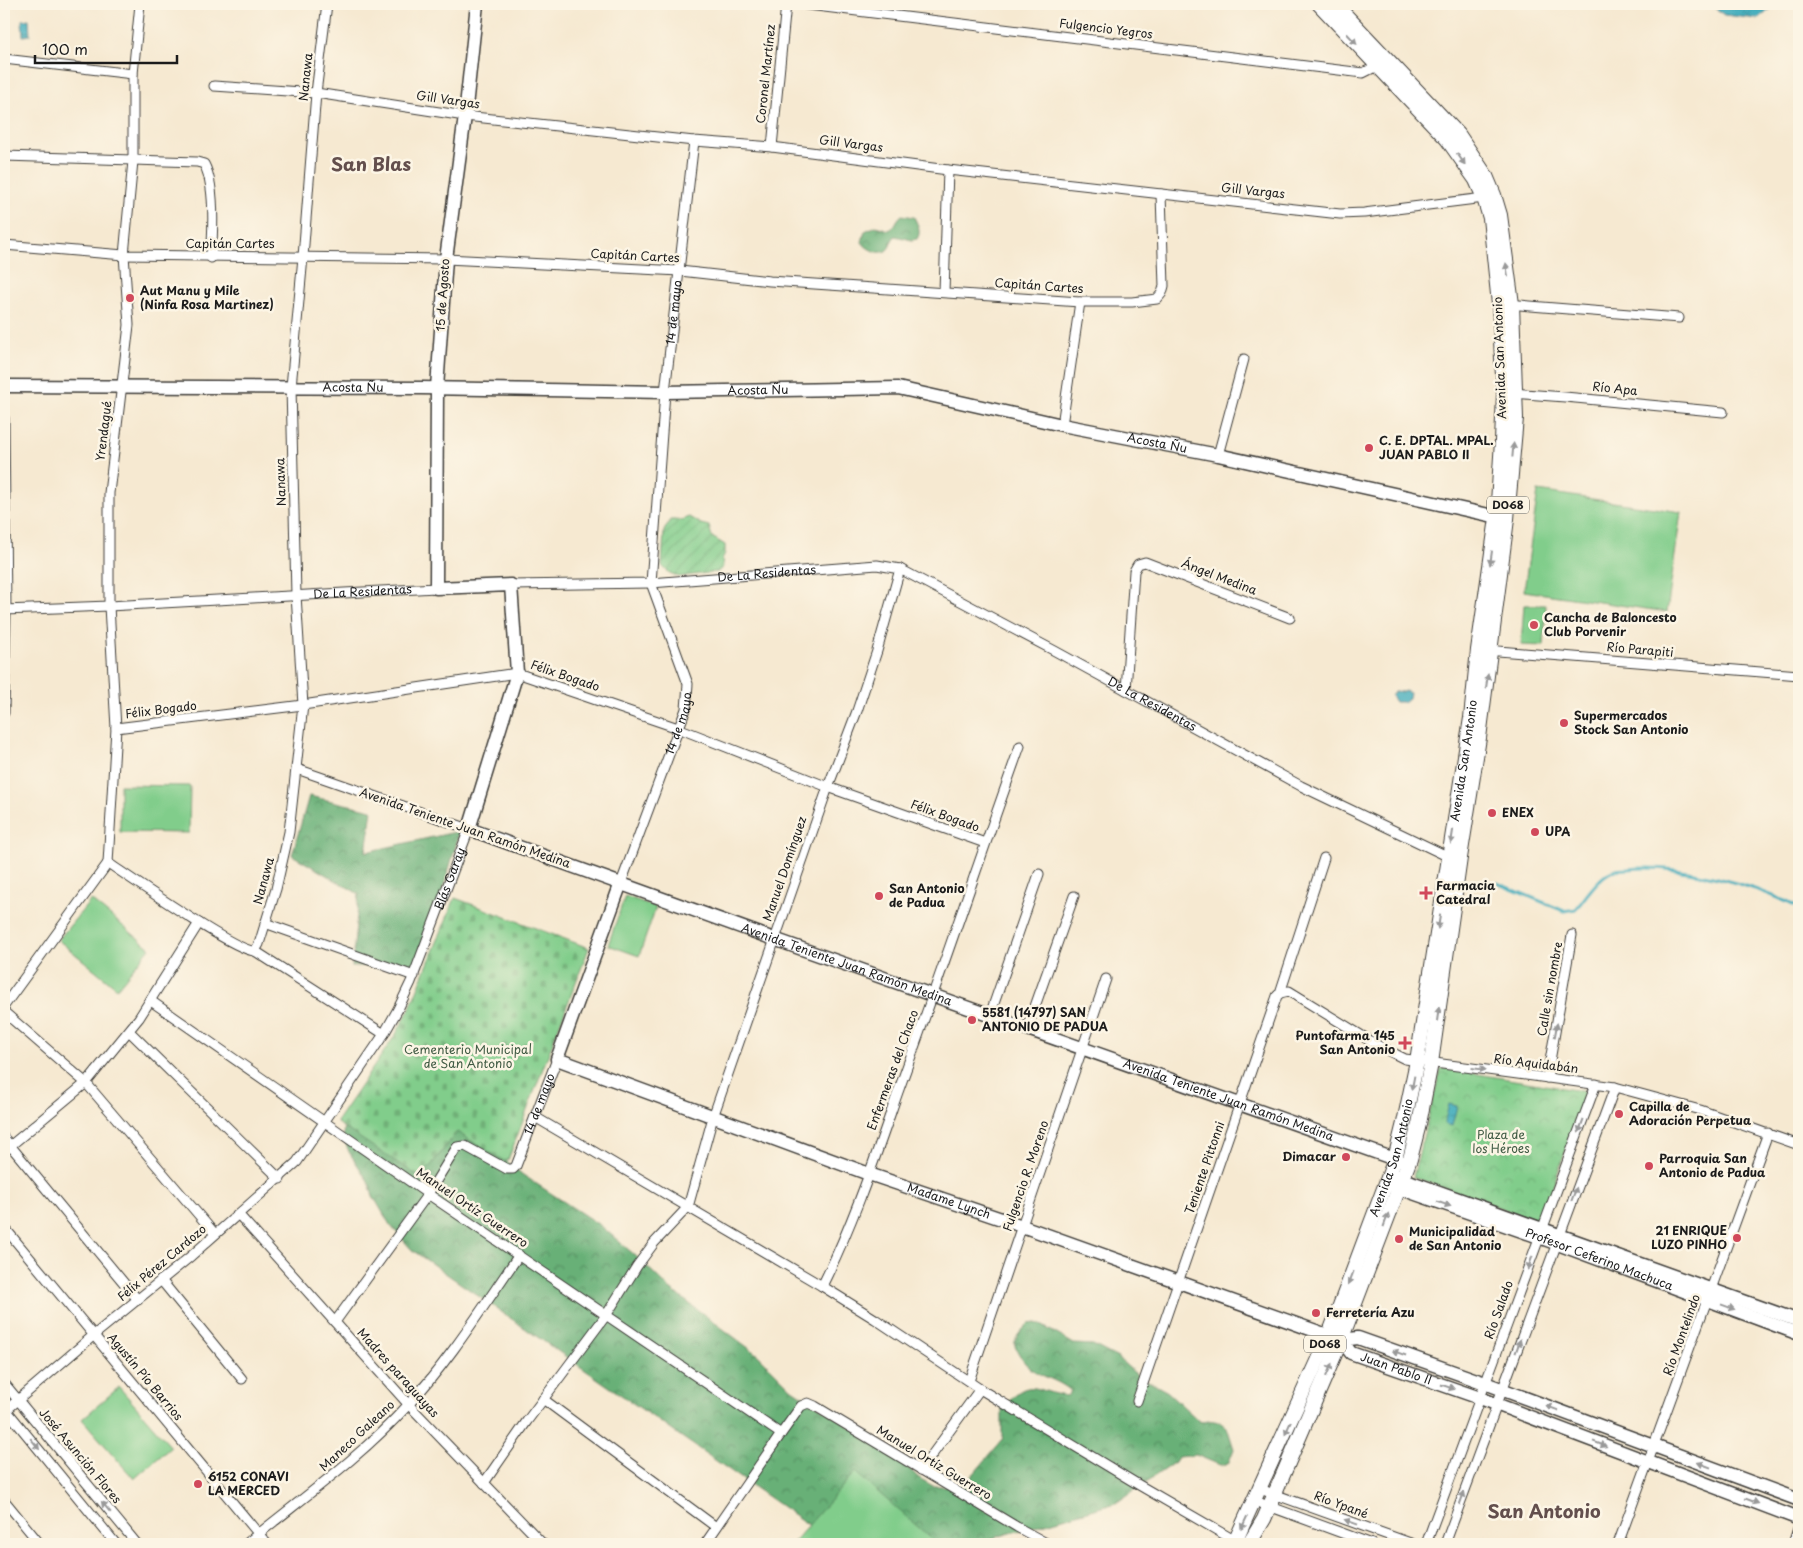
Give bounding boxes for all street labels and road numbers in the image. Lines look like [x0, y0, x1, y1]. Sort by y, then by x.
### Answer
street label: Fulgencio Yegros [1058, 13, 1154, 43]
street label: Coronel Martínez [751, 23, 779, 125]
street label: Nanawa [294, 52, 317, 102]
street label: Gill Vargas [415, 86, 482, 112]
street label: Gill Vargas [818, 130, 885, 156]
street label: Gill Vargas [1220, 178, 1286, 202]
street label: Capitán Cartes [185, 234, 275, 252]
street label: Capitán Cartes [590, 244, 680, 266]
street label: 15 de Agosto [430, 258, 454, 332]
street label: Capitán Cartes [994, 273, 1085, 297]
street label: 14 de mayo [661, 279, 686, 345]
street label: Avenida San Antonio [1488, 296, 1510, 420]
street label: Río Apa [1592, 377, 1639, 399]
street label: Acosta Ñu [323, 378, 383, 396]
street label: Acosta Ñu [727, 380, 788, 399]
street label: Yrendagué [90, 399, 116, 462]
street label: Acosta Ñu [1126, 428, 1189, 457]
street label: Nanawa [270, 457, 290, 506]
road number: D068 [1487, 496, 1529, 514]
street label: Ángel Medina [1179, 553, 1260, 599]
street label: De La Residentas [717, 560, 817, 586]
street label: De La Residentas [313, 579, 413, 603]
street label: Río Parapiti [1606, 637, 1674, 661]
street label: Félix Bogado [528, 655, 603, 695]
street label: De La Residentas [1105, 672, 1200, 735]
street label: 14 de mayo [660, 691, 695, 757]
street label: Félix Bogado [124, 696, 198, 722]
street label: Avenida San Antonio [1445, 699, 1481, 823]
street label: Avenida Teniente Juan Ramón Medina [357, 782, 574, 872]
street label: Félix Bogado [908, 794, 983, 836]
street label: Manuel Domínguez [758, 813, 811, 924]
street label: Blás Garay [429, 845, 469, 912]
street label: Nanawa [248, 855, 278, 906]
street label: Avenida Teniente Juan Ramón Medina [739, 918, 955, 1010]
street label: Calle sin nombre [1532, 940, 1566, 1037]
street label: Enfermeras del Chaco [862, 1007, 922, 1132]
street label: Río Aquidabán [1493, 1049, 1579, 1077]
street label: Avenida Teniente Juan Ramón Medina [1121, 1054, 1337, 1145]
street label: 14 de mayo [519, 1070, 559, 1137]
street label: Avenida San Antonio [1364, 1097, 1417, 1219]
street label: Fulgencio R. Moreno [998, 1117, 1053, 1234]
street label: Teniente Pittonni [1180, 1119, 1228, 1217]
street label: Manuel Ortíz Guerrero [413, 1163, 532, 1252]
street label: Madame Lynch [905, 1178, 993, 1223]
street label: Félix Pérez Cardozo [113, 1219, 210, 1305]
street label: Profesor Ceferino Machuca [1523, 1223, 1676, 1294]
street label: Río Salado [1479, 1278, 1517, 1341]
street label: Río Montelindo [1658, 1291, 1704, 1378]
street label: Madres paraguayas [354, 1324, 444, 1421]
street label: Agustín Pío Barrios [104, 1329, 188, 1424]
road number: D068 [1304, 1336, 1346, 1352]
street label: Juan Pablo II [1358, 1347, 1434, 1389]
street label: Maneco Galeano [315, 1395, 398, 1475]
street label: José Asunción Flores [35, 1404, 127, 1507]
street label: Manuel Ortíz Guerrero [874, 1421, 996, 1504]
street label: Río Ypané [1312, 1486, 1371, 1522]

